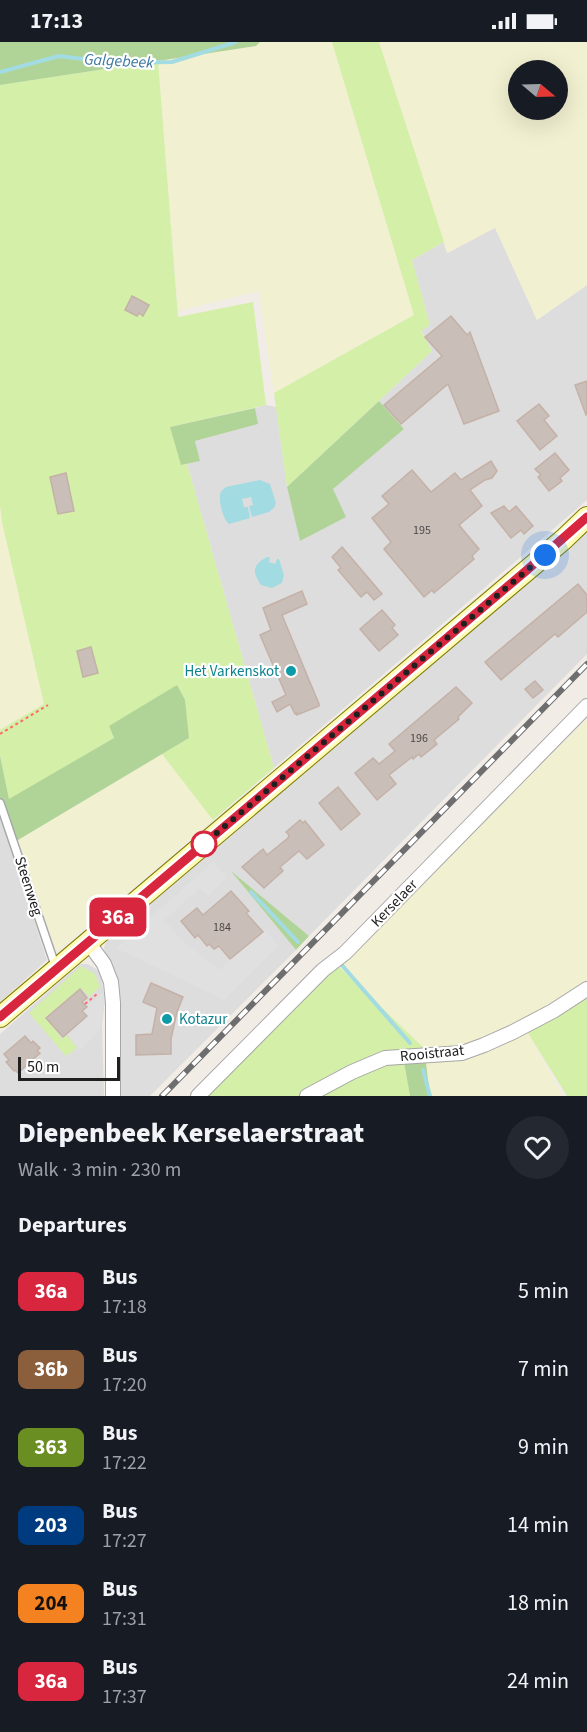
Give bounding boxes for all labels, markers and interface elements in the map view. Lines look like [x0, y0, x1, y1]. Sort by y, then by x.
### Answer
text: 17:13 [30, 5, 83, 37]
water label: Galgebeek [84, 48, 155, 74]
north arrow [508, 60, 568, 120]
map controls [508, 60, 568, 120]
house number: 195 [413, 522, 431, 539]
your location [530, 540, 560, 570]
place label: Het Varkenskot [185, 661, 279, 682]
marker: Het Varkenskot [284, 664, 298, 678]
house number: 196 [410, 730, 428, 747]
unlabelled marker [191, 831, 217, 857]
street label: Steenweg [9, 854, 48, 919]
street label: Kerselaer [366, 874, 423, 932]
line badge: 36a [84, 898, 152, 936]
text: 36a [101, 902, 135, 932]
house number: 184 [213, 919, 231, 936]
place label: Kotazur [179, 1009, 228, 1030]
marker: Kotazur [160, 1012, 174, 1026]
street label: Rooistraat [399, 1040, 465, 1067]
scale bar [18, 1054, 120, 1082]
text: 50 m [27, 1056, 59, 1078]
text: Diepenbeek Kerselaerstraat [18, 1113, 364, 1153]
button: heart [506, 1116, 569, 1179]
text: Walk · 3 min · 230 m [18, 1156, 181, 1184]
text: Departures [18, 1209, 127, 1241]
text: Bus [102, 1261, 138, 1293]
text: 5 min [518, 1275, 569, 1307]
text: 36a [34, 1276, 68, 1306]
text: 17:18 [102, 1293, 147, 1321]
text: Bus [102, 1339, 138, 1371]
text: 7 min [518, 1353, 569, 1385]
text: 36b [34, 1354, 68, 1384]
text: 17:20 [102, 1371, 147, 1399]
text: Bus [102, 1417, 138, 1449]
text: 9 min [518, 1431, 569, 1463]
text: 363 [34, 1432, 68, 1462]
text: 17:22 [102, 1449, 147, 1477]
text: Bus [102, 1495, 138, 1527]
text: 14 min [507, 1509, 569, 1541]
text: 203 [34, 1510, 68, 1540]
text: 17:27 [102, 1527, 147, 1555]
text: Bus [102, 1573, 138, 1605]
text: 18 min [507, 1587, 569, 1619]
text: 204 [34, 1588, 68, 1618]
text: 17:31 [102, 1605, 147, 1633]
text: Bus [102, 1651, 138, 1683]
text: 24 min [507, 1665, 569, 1697]
text: 36a [34, 1666, 68, 1696]
text: 17:37 [102, 1683, 147, 1711]

